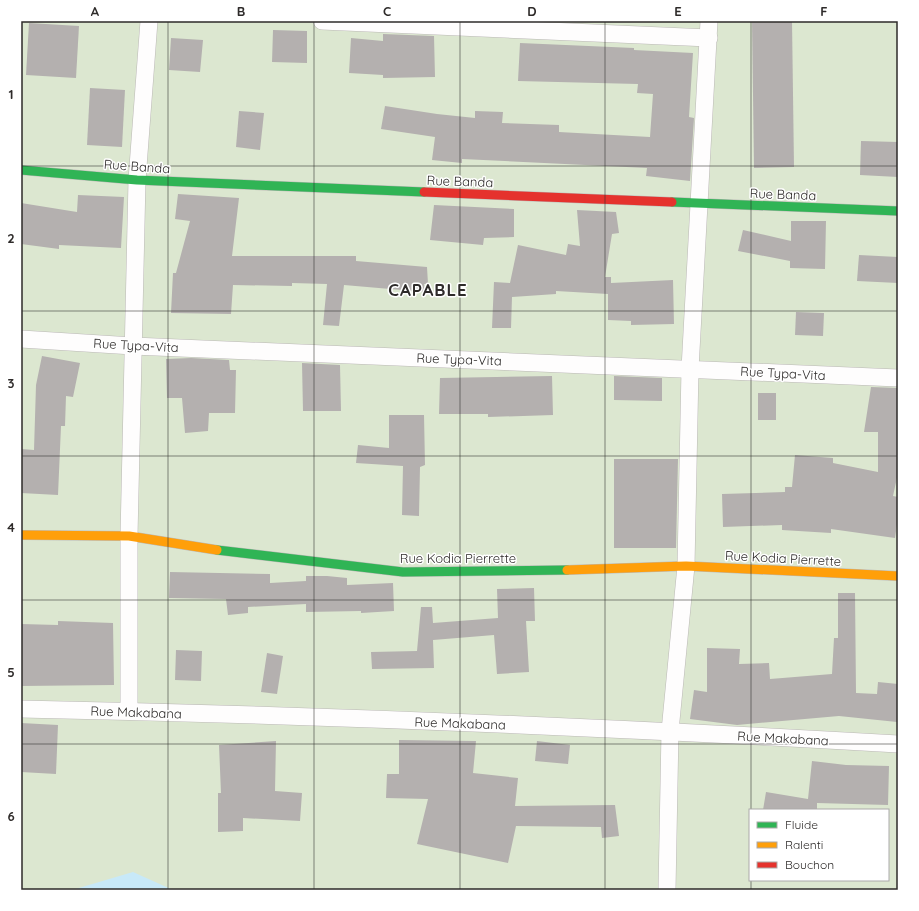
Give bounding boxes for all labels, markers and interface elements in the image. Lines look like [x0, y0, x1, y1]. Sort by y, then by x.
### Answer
text: A [91, 3, 100, 19]
text: B [237, 3, 245, 19]
text: C [383, 3, 391, 19]
text: D [527, 3, 537, 19]
text: E [674, 3, 682, 19]
text: F [820, 3, 828, 19]
text: 1 [8, 86, 14, 102]
street label: Rue Banda [103, 156, 171, 176]
street label: Rue Banda [426, 172, 494, 190]
street label: Rue Banda [749, 185, 817, 203]
text: 2 [7, 230, 15, 246]
district label: CAPABLE [388, 279, 468, 300]
street label: Rue Typa-Vita [93, 335, 179, 355]
street label: Rue Typa-Vita [416, 350, 502, 368]
street label: Rue Typa-Vita [740, 363, 826, 383]
text: 3 [8, 375, 15, 391]
text: 4 [7, 519, 15, 535]
street label: Rue Kodia Pierrette [724, 547, 842, 569]
street label: Rue Kodia Pierrette [400, 550, 516, 566]
text: 5 [7, 664, 15, 680]
street label: Rue Makabana [90, 702, 182, 722]
street label: Rue Makabana [414, 713, 506, 733]
street label: Rue Makabana [737, 728, 829, 748]
text: 6 [7, 808, 15, 824]
legend [749, 809, 889, 881]
text: Fluide [785, 817, 818, 832]
text: Ralenti [785, 837, 823, 852]
text: Bouchon [785, 857, 834, 872]

